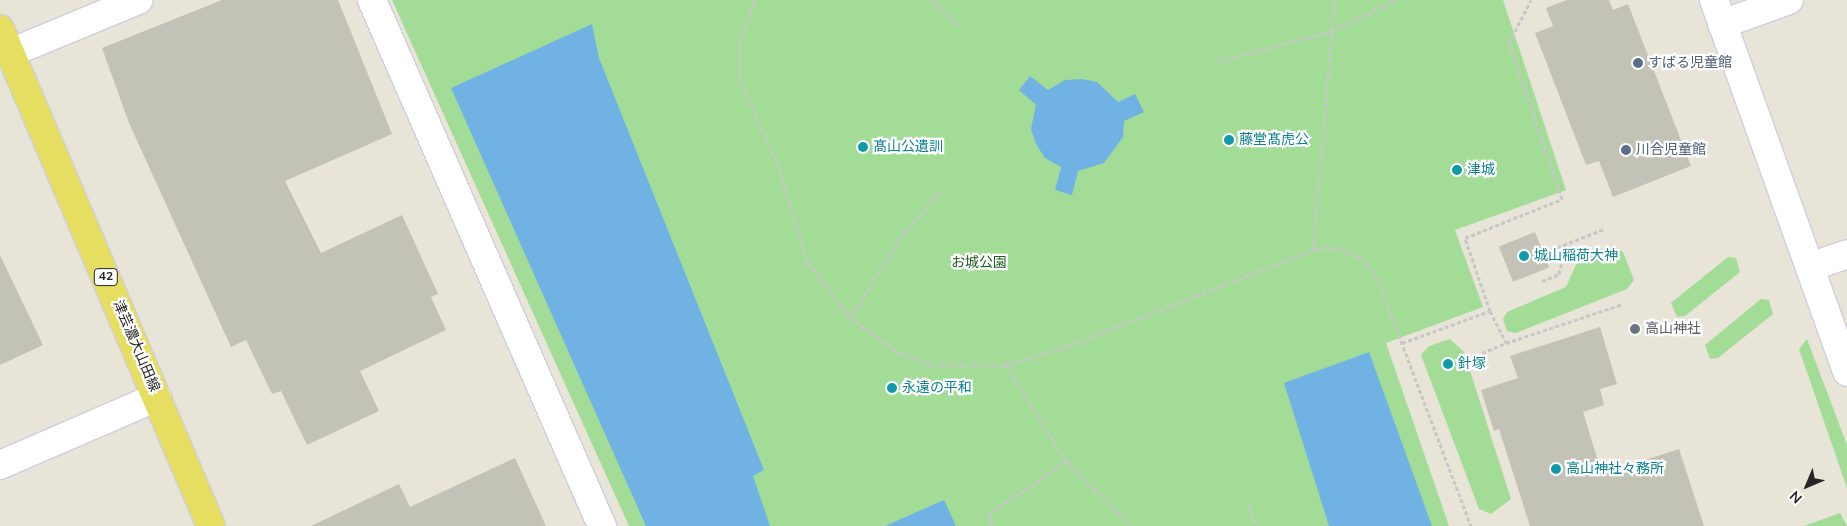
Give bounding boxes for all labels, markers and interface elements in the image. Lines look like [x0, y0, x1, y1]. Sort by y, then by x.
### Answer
place label: すばる児童館 [1648, 55, 1732, 71]
marker: すばる児童館 [1632, 57, 1644, 69]
place label: 藤堂髙虎公 [1239, 132, 1309, 148]
marker: 藤堂髙虎公 [1223, 134, 1235, 146]
place label: 髙山公遺訓 [873, 139, 943, 155]
marker: 髙山公遺訓 [857, 141, 869, 153]
place label: 川合児童館 [1636, 142, 1706, 158]
marker: 川合児童館 [1620, 144, 1632, 156]
place label: 津城 [1467, 162, 1495, 178]
marker: 津城 [1451, 164, 1463, 176]
place label: 城山稲荷大神 [1534, 248, 1618, 264]
marker: 城山稲荷大神 [1518, 250, 1530, 262]
park label: お城公園 [951, 255, 1007, 271]
road number: 42 [94, 268, 118, 286]
street label: 津芸濃大山田線 [109, 298, 163, 394]
place label: 高山神社 [1645, 321, 1701, 337]
marker: 高山神社 [1629, 323, 1641, 335]
place label: 針塚 [1458, 356, 1486, 372]
marker: 針塚 [1442, 358, 1454, 370]
place label: 永遠の平和 [902, 380, 972, 396]
marker: 永遠の平和 [886, 382, 898, 394]
place label: 高山神社々務所 [1566, 461, 1664, 477]
north arrow [1782, 461, 1832, 511]
marker: 高山神社々務所 [1550, 463, 1562, 475]
text: N [1786, 487, 1806, 507]

